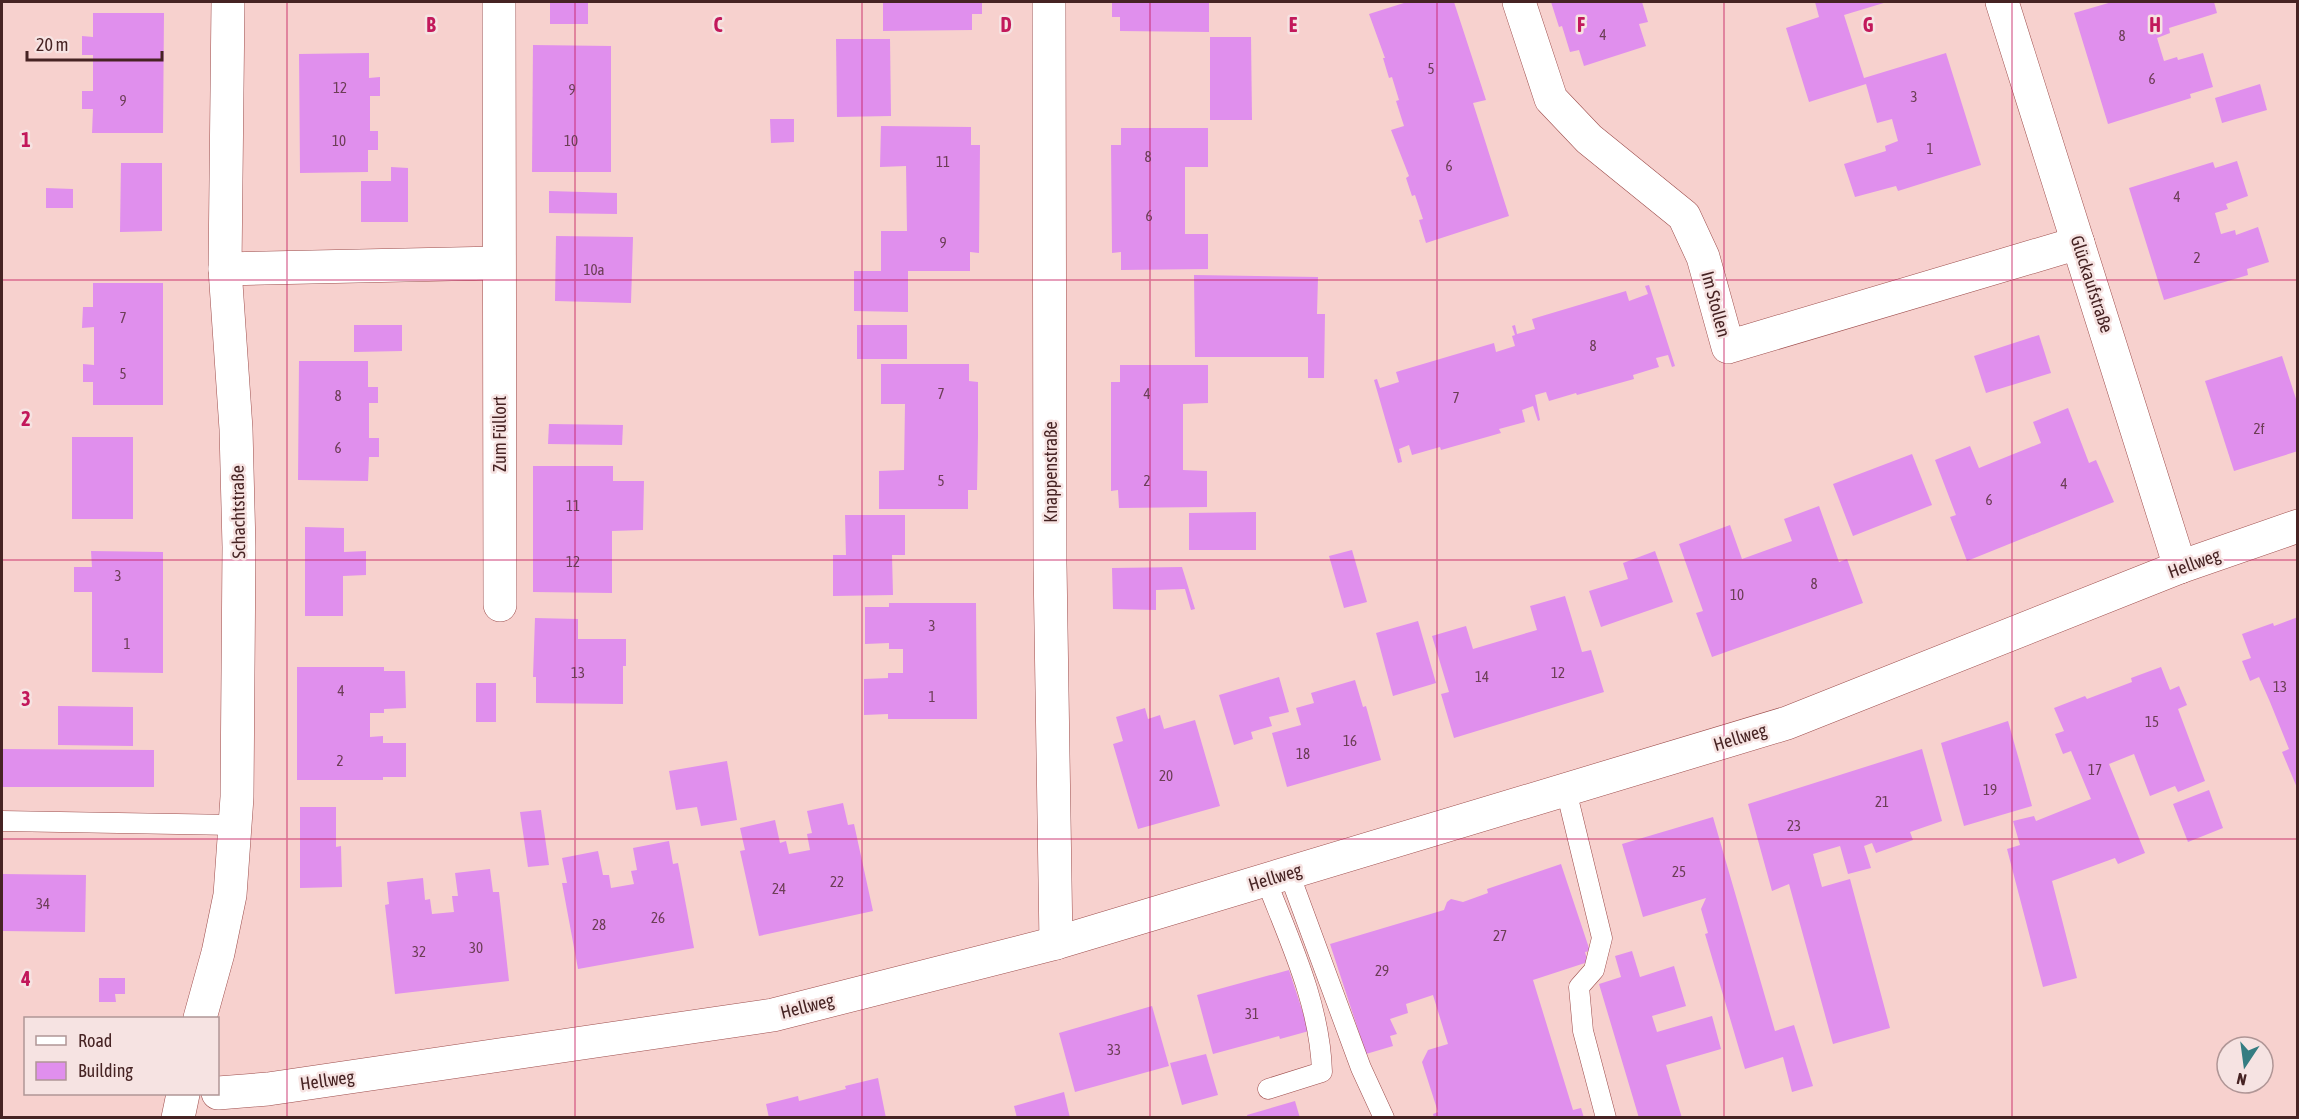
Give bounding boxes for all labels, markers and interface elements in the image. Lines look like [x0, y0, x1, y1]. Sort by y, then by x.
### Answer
text: B [426, 13, 436, 36]
text: C [714, 13, 723, 36]
text: D [1000, 13, 1012, 36]
text: E [1289, 13, 1298, 36]
text: F [1577, 13, 1585, 36]
text: G [1863, 13, 1874, 36]
text: H [2149, 13, 2161, 36]
scale bar [27, 24, 162, 62]
house number: 4 [1599, 26, 1607, 43]
house number: 8 [2118, 27, 2126, 44]
text: 20 m [36, 34, 68, 55]
house number: 5 [1427, 60, 1435, 77]
house number: 6 [2148, 70, 2156, 87]
house number: 12 [333, 79, 347, 96]
house number: 9 [568, 81, 576, 98]
house number: 3 [1910, 88, 1918, 105]
house number: 9 [119, 92, 127, 109]
text: 1 [21, 128, 31, 151]
house number: 10 [332, 132, 346, 149]
house number: 10 [564, 132, 578, 149]
house number: 1 [1926, 140, 1934, 157]
house number: 8 [1144, 148, 1152, 165]
house number: 11 [936, 153, 950, 170]
house number: 6 [1445, 157, 1453, 174]
house number: 4 [2173, 188, 2181, 205]
house number: 6 [1145, 207, 1153, 224]
street label: Glückaufstraße [2066, 233, 2118, 335]
house number: 9 [939, 234, 947, 251]
house number: 2 [2193, 249, 2201, 266]
house number: 10a [583, 261, 605, 278]
street label: Im Stollen [1697, 269, 1735, 339]
house number: 7 [119, 309, 127, 326]
house number: 8 [1589, 337, 1597, 354]
house number: 5 [119, 365, 127, 382]
house number: 7 [937, 385, 945, 402]
house number: 4 [1143, 385, 1151, 402]
house number: 8 [334, 387, 342, 404]
house number: 7 [1452, 389, 1460, 406]
street label: Zum Füllort [489, 396, 510, 472]
text: 2 [21, 407, 31, 430]
house number: 2f [2253, 420, 2265, 437]
street label: Knappenstraße [1040, 421, 1061, 523]
house number: 6 [334, 439, 342, 456]
street label: Schachtstraße [227, 465, 249, 559]
house number: 5 [937, 472, 945, 489]
house number: 2 [1143, 472, 1151, 489]
house number: 4 [2060, 475, 2068, 492]
house number: 6 [1985, 491, 1993, 508]
house number: 11 [566, 497, 580, 514]
street label: Hellweg [2165, 544, 2223, 582]
house number: 12 [566, 553, 580, 570]
house number: 3 [114, 567, 122, 584]
house number: 8 [1810, 575, 1818, 592]
house number: 10 [1730, 586, 1744, 603]
house number: 3 [928, 617, 936, 634]
house number: 1 [123, 635, 131, 652]
house number: 13 [571, 664, 585, 681]
house number: 12 [1551, 664, 1565, 681]
house number: 14 [1475, 668, 1489, 685]
house number: 13 [2273, 678, 2287, 695]
house number: 4 [337, 682, 345, 699]
text: 3 [21, 687, 31, 710]
house number: 1 [928, 688, 936, 705]
house number: 15 [2145, 713, 2159, 730]
street label: Hellweg [1711, 719, 1769, 755]
house number: 16 [1343, 732, 1357, 749]
house number: 18 [1296, 745, 1310, 762]
house number: 2 [336, 752, 344, 769]
house number: 17 [2088, 761, 2102, 778]
house number: 20 [1159, 767, 1173, 784]
house number: 19 [1983, 781, 1997, 798]
house number: 21 [1875, 793, 1889, 810]
house number: 23 [1787, 817, 1801, 834]
street label: Hellweg [1246, 859, 1304, 895]
house number: 25 [1672, 863, 1686, 880]
house number: 22 [830, 873, 844, 890]
house number: 24 [772, 880, 786, 897]
house number: 34 [36, 895, 50, 912]
house number: 26 [651, 909, 665, 926]
house number: 28 [592, 916, 606, 933]
house number: 27 [1493, 927, 1507, 944]
house number: 30 [469, 939, 483, 956]
house number: 32 [412, 943, 426, 960]
house number: 29 [1375, 962, 1389, 979]
text: 4 [20, 967, 31, 990]
street label: Hellweg [778, 989, 836, 1023]
house number: 31 [1245, 1005, 1259, 1022]
legend [24, 1017, 219, 1095]
text: Road [78, 1030, 112, 1051]
north arrow [2215, 1035, 2275, 1095]
house number: 33 [1107, 1041, 1121, 1058]
text: Building [78, 1060, 133, 1081]
street label: Hellweg [299, 1066, 356, 1094]
text: N [2235, 1070, 2248, 1089]

